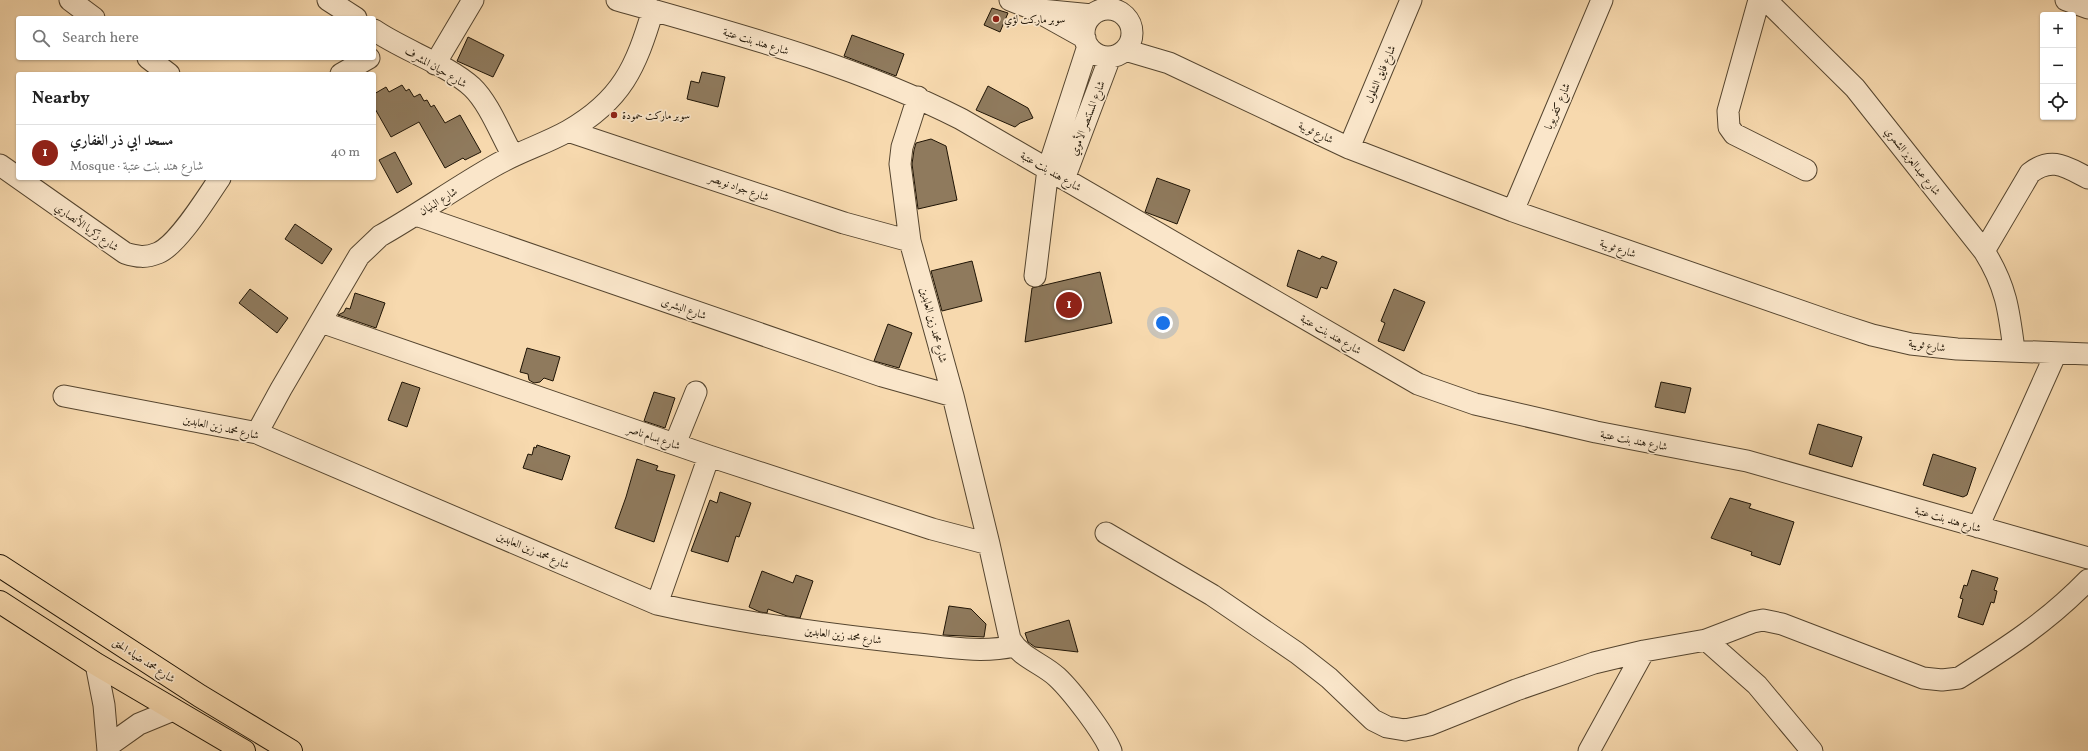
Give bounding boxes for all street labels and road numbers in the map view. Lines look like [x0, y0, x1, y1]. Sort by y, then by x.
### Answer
street label: شارع هند بنت عتبة [720, 25, 790, 61]
street label: شارع فايق الشلول [1362, 43, 1401, 106]
street label: شارع حيان المشرف [401, 44, 469, 93]
street label: شارع المستنصر الأموي [1065, 78, 1110, 158]
street label: شارع كفريوبا [1542, 81, 1576, 133]
street label: شارع ثويبة [1295, 119, 1335, 149]
street label: شارع عبدالعزيز الشمري [1880, 125, 1943, 200]
street label: شارع هند بنت عتبة [1016, 149, 1084, 197]
street label: شارع جواد نويصر [705, 171, 771, 207]
street label: شارع البنيان [417, 185, 461, 221]
street label: شارع زكريا الأنصاري [51, 199, 122, 257]
street label: شارع ثويبة [1597, 236, 1638, 264]
street label: شارع محمد زين العابدين [914, 286, 950, 365]
street label: شارع البشرى [659, 295, 708, 325]
street label: شارع هند بنت عتبة [1296, 312, 1364, 360]
street label: شارع ثويبة [1907, 336, 1946, 358]
street label: شارع محمد زين العابدين [181, 413, 260, 445]
street label: شارع بسام ناصر [624, 422, 682, 455]
street label: شارع هند بنت عتبة [1599, 428, 1669, 456]
street label: شارع هند بنت عتبة [1912, 504, 1982, 538]
street label: شارع محمد زين العابدين [493, 529, 571, 574]
street label: شارع محمد زين العابدين [803, 624, 882, 650]
street label: شارع محمد ضياء الحق [108, 635, 177, 688]

